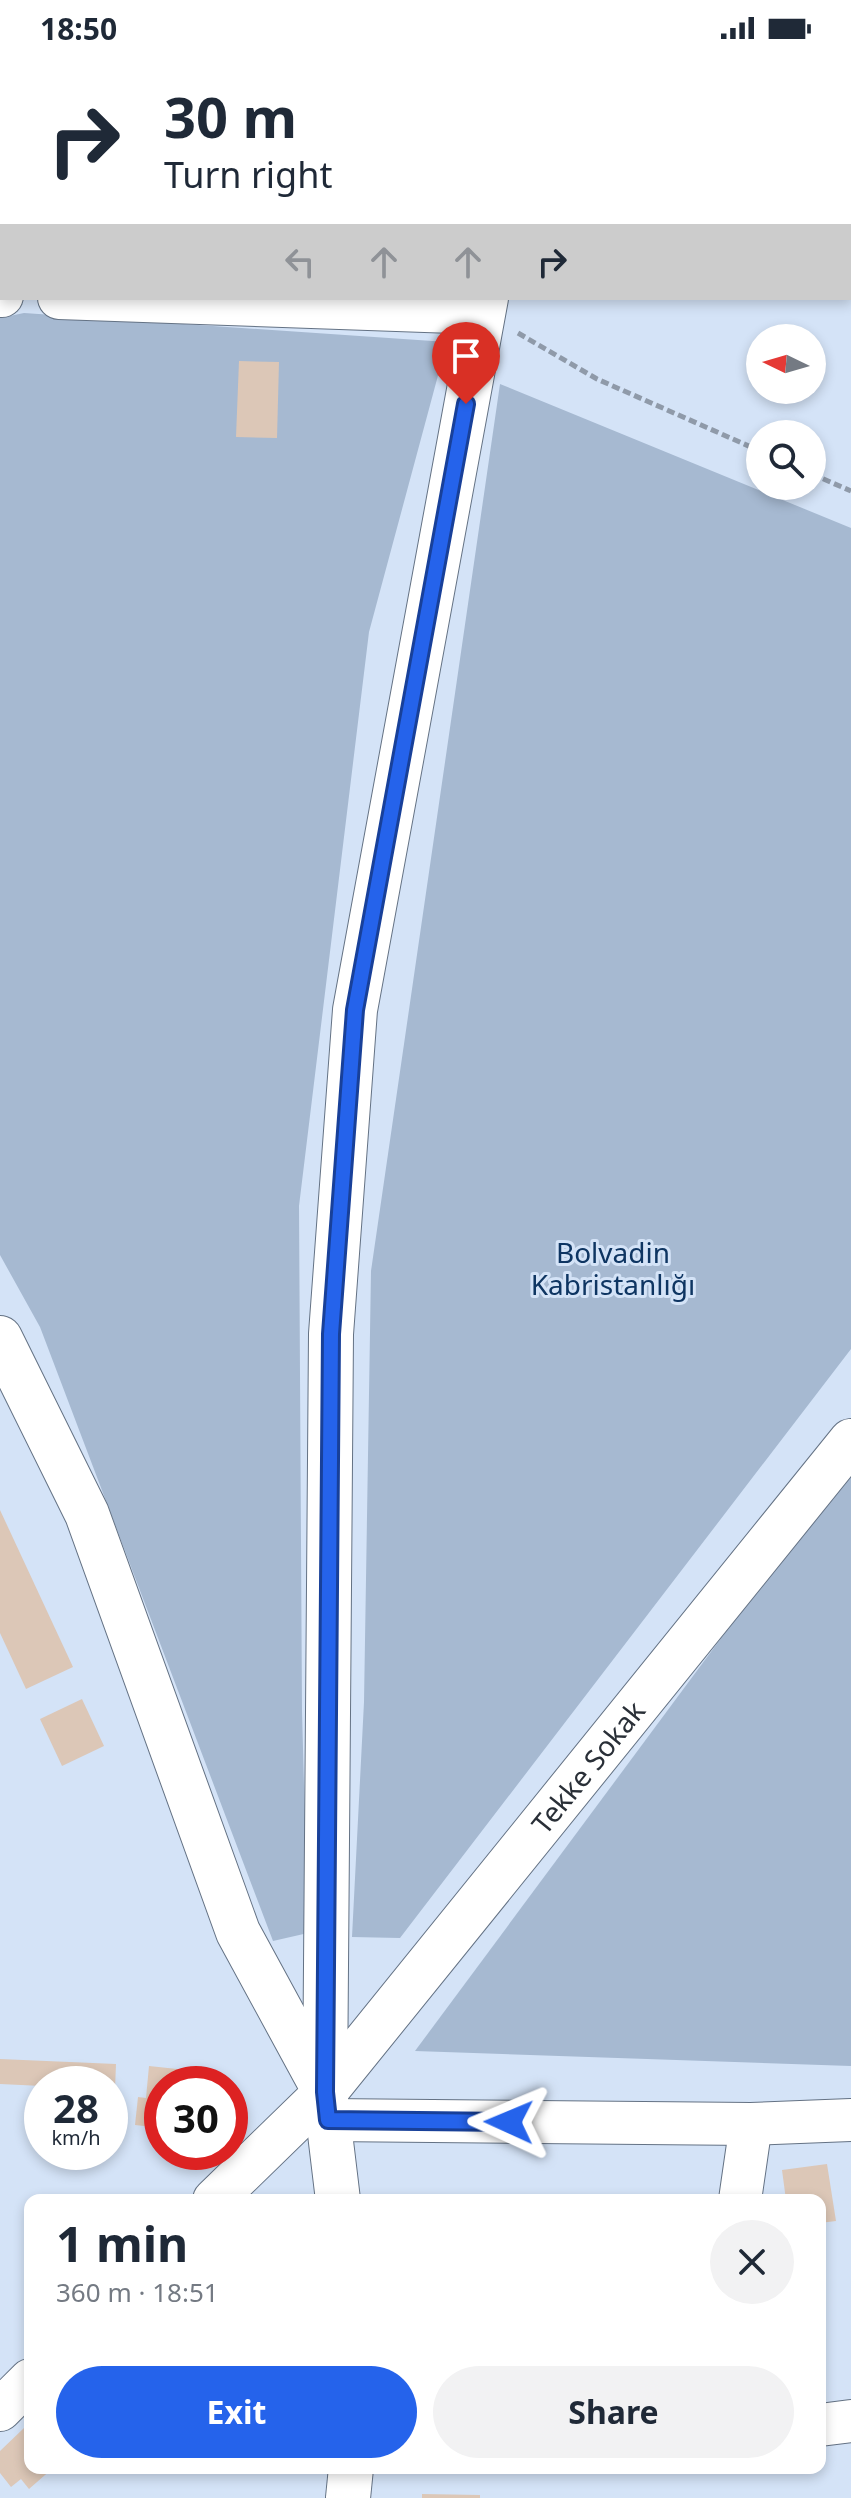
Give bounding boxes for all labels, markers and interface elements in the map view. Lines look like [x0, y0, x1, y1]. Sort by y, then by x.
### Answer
text: 18:50 [40, 8, 117, 49]
text: 30 m [164, 78, 297, 154]
icon: right [32, 88, 136, 192]
text: Turn right [164, 150, 332, 199]
icon: left [278, 240, 322, 284]
icon: ahead [362, 240, 406, 284]
icon: ahead [446, 240, 490, 284]
icon: right [530, 240, 574, 284]
pin [432, 322, 500, 404]
north arrow [746, 324, 826, 404]
map controls [746, 324, 826, 500]
icon: arrive [444, 334, 488, 378]
button: search [746, 420, 826, 500]
park label: Bolvadin Kabristanlığı [531, 1233, 695, 1303]
street label: Tekke Sokak [523, 1693, 653, 1841]
speed limit sign: 30 [144, 2066, 248, 2170]
text: 28 [53, 2080, 99, 2135]
position arrow [467, 2080, 551, 2164]
text: km/h [51, 2124, 101, 2151]
text: 1 min [56, 2211, 188, 2276]
button: close [710, 2220, 794, 2304]
text: 360 m · 18:51 [56, 2274, 219, 2310]
button: Exit [56, 2366, 417, 2458]
button: Share [433, 2366, 794, 2458]

